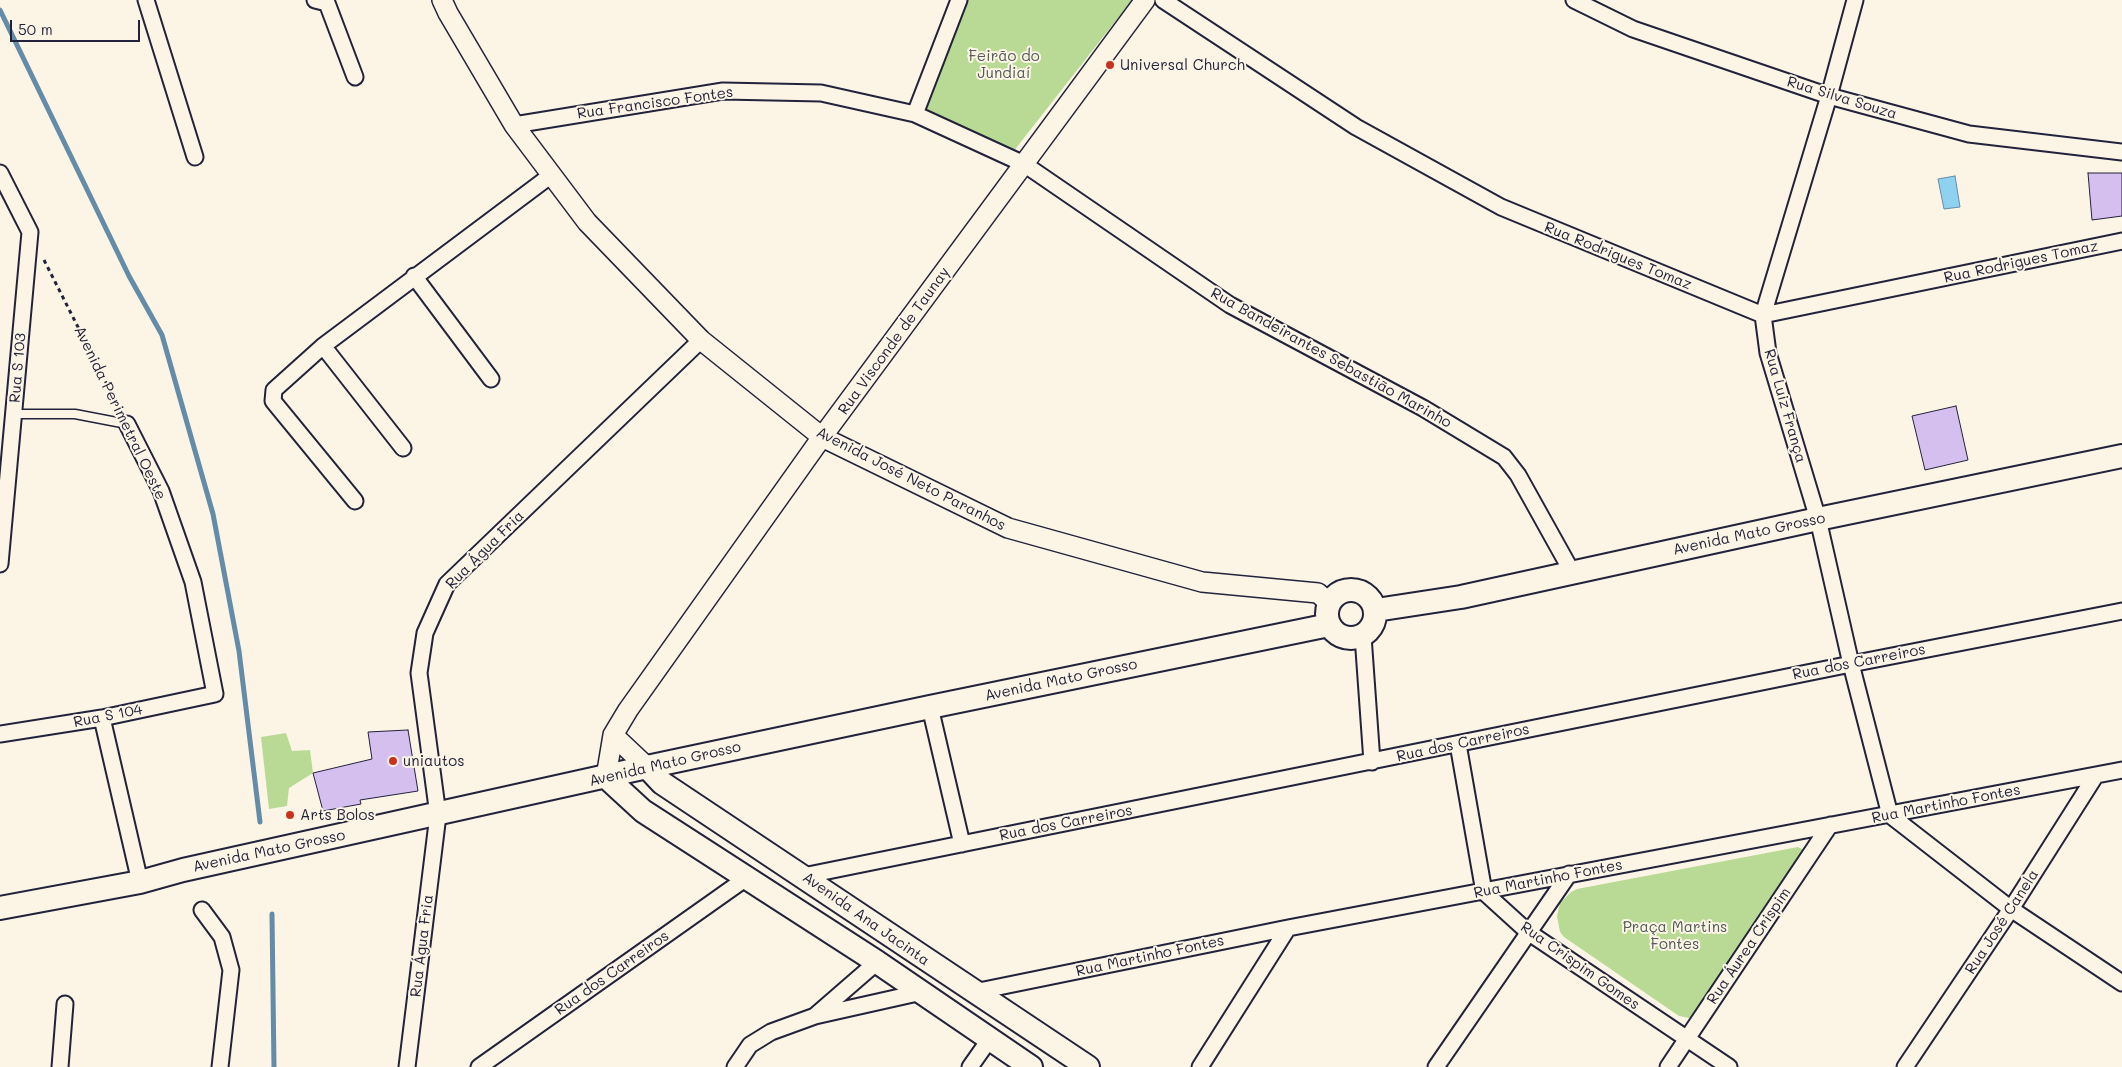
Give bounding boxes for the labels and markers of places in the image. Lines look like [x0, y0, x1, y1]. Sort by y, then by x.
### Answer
place label: Universal Church [1120, 56, 1245, 74]
marker: Universal Church [1104, 59, 1116, 71]
place label: uniautos [403, 752, 464, 770]
marker: uniautos [387, 755, 399, 767]
place label: Arts Bolos [300, 806, 375, 824]
marker: Arts Bolos [284, 809, 296, 821]

